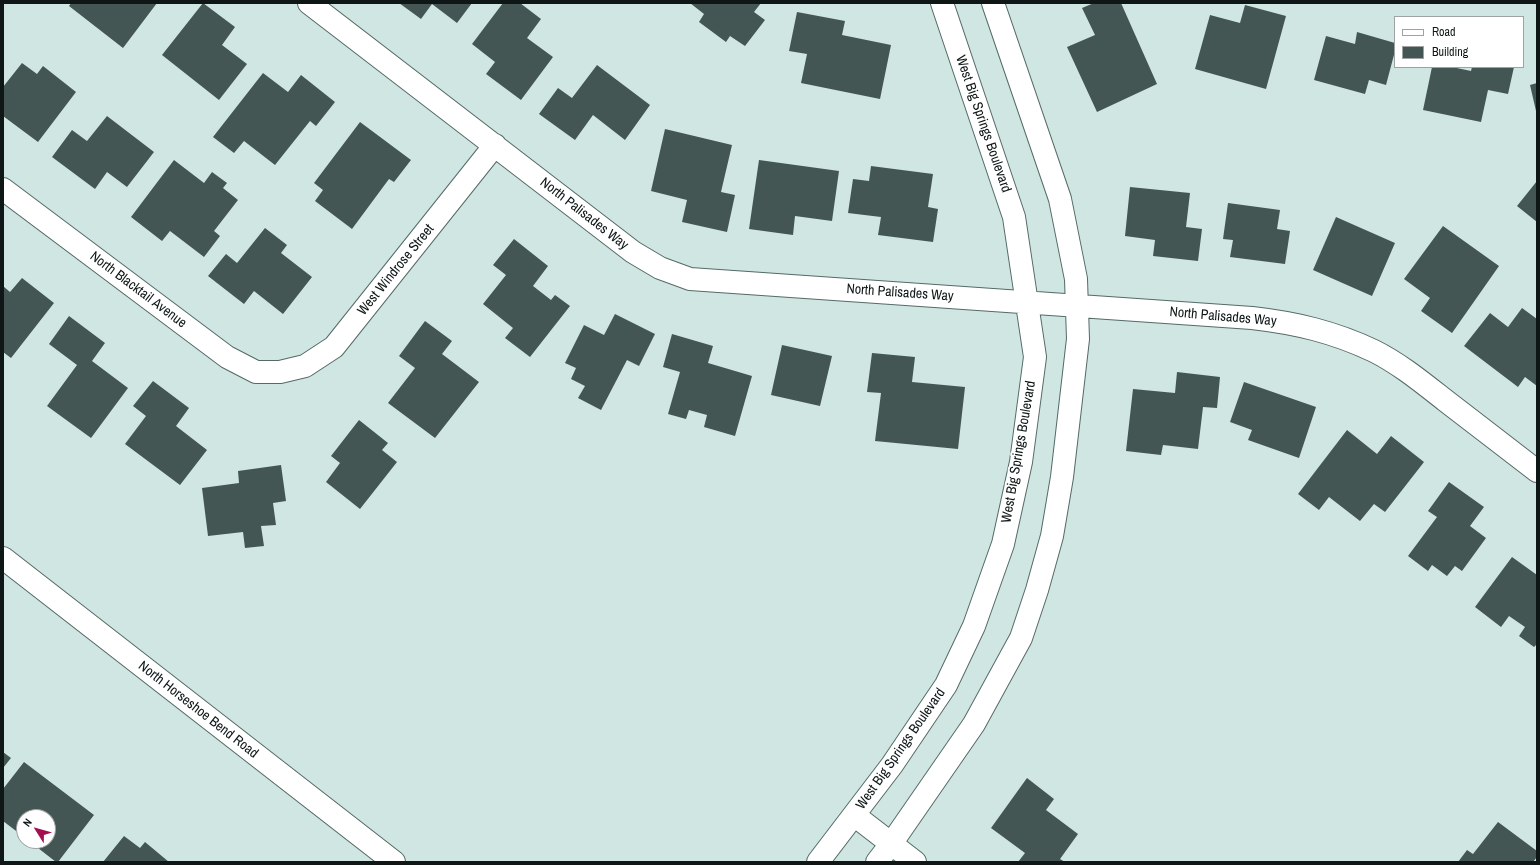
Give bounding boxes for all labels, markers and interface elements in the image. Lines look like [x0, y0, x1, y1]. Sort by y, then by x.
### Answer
legend [1394, 16, 1524, 68]
text: Road [1432, 24, 1456, 40]
text: Building [1432, 44, 1468, 60]
street label: West Big Springs Boulevard [952, 53, 1014, 195]
street label: North Palisades Way [537, 174, 631, 254]
street label: West Windrose Street [354, 221, 438, 319]
street label: North Blacktail Avenue [86, 248, 190, 332]
street label: North Palisades Way [846, 281, 954, 305]
street label: North Palisades Way [1169, 304, 1277, 330]
street label: West Big Springs Boulevard [998, 380, 1040, 524]
street label: North Horseshoe Bend Road [135, 658, 261, 762]
street label: West Big Springs Boulevard [853, 685, 949, 813]
north arrow [16, 809, 56, 849]
text: N [20, 816, 35, 829]

